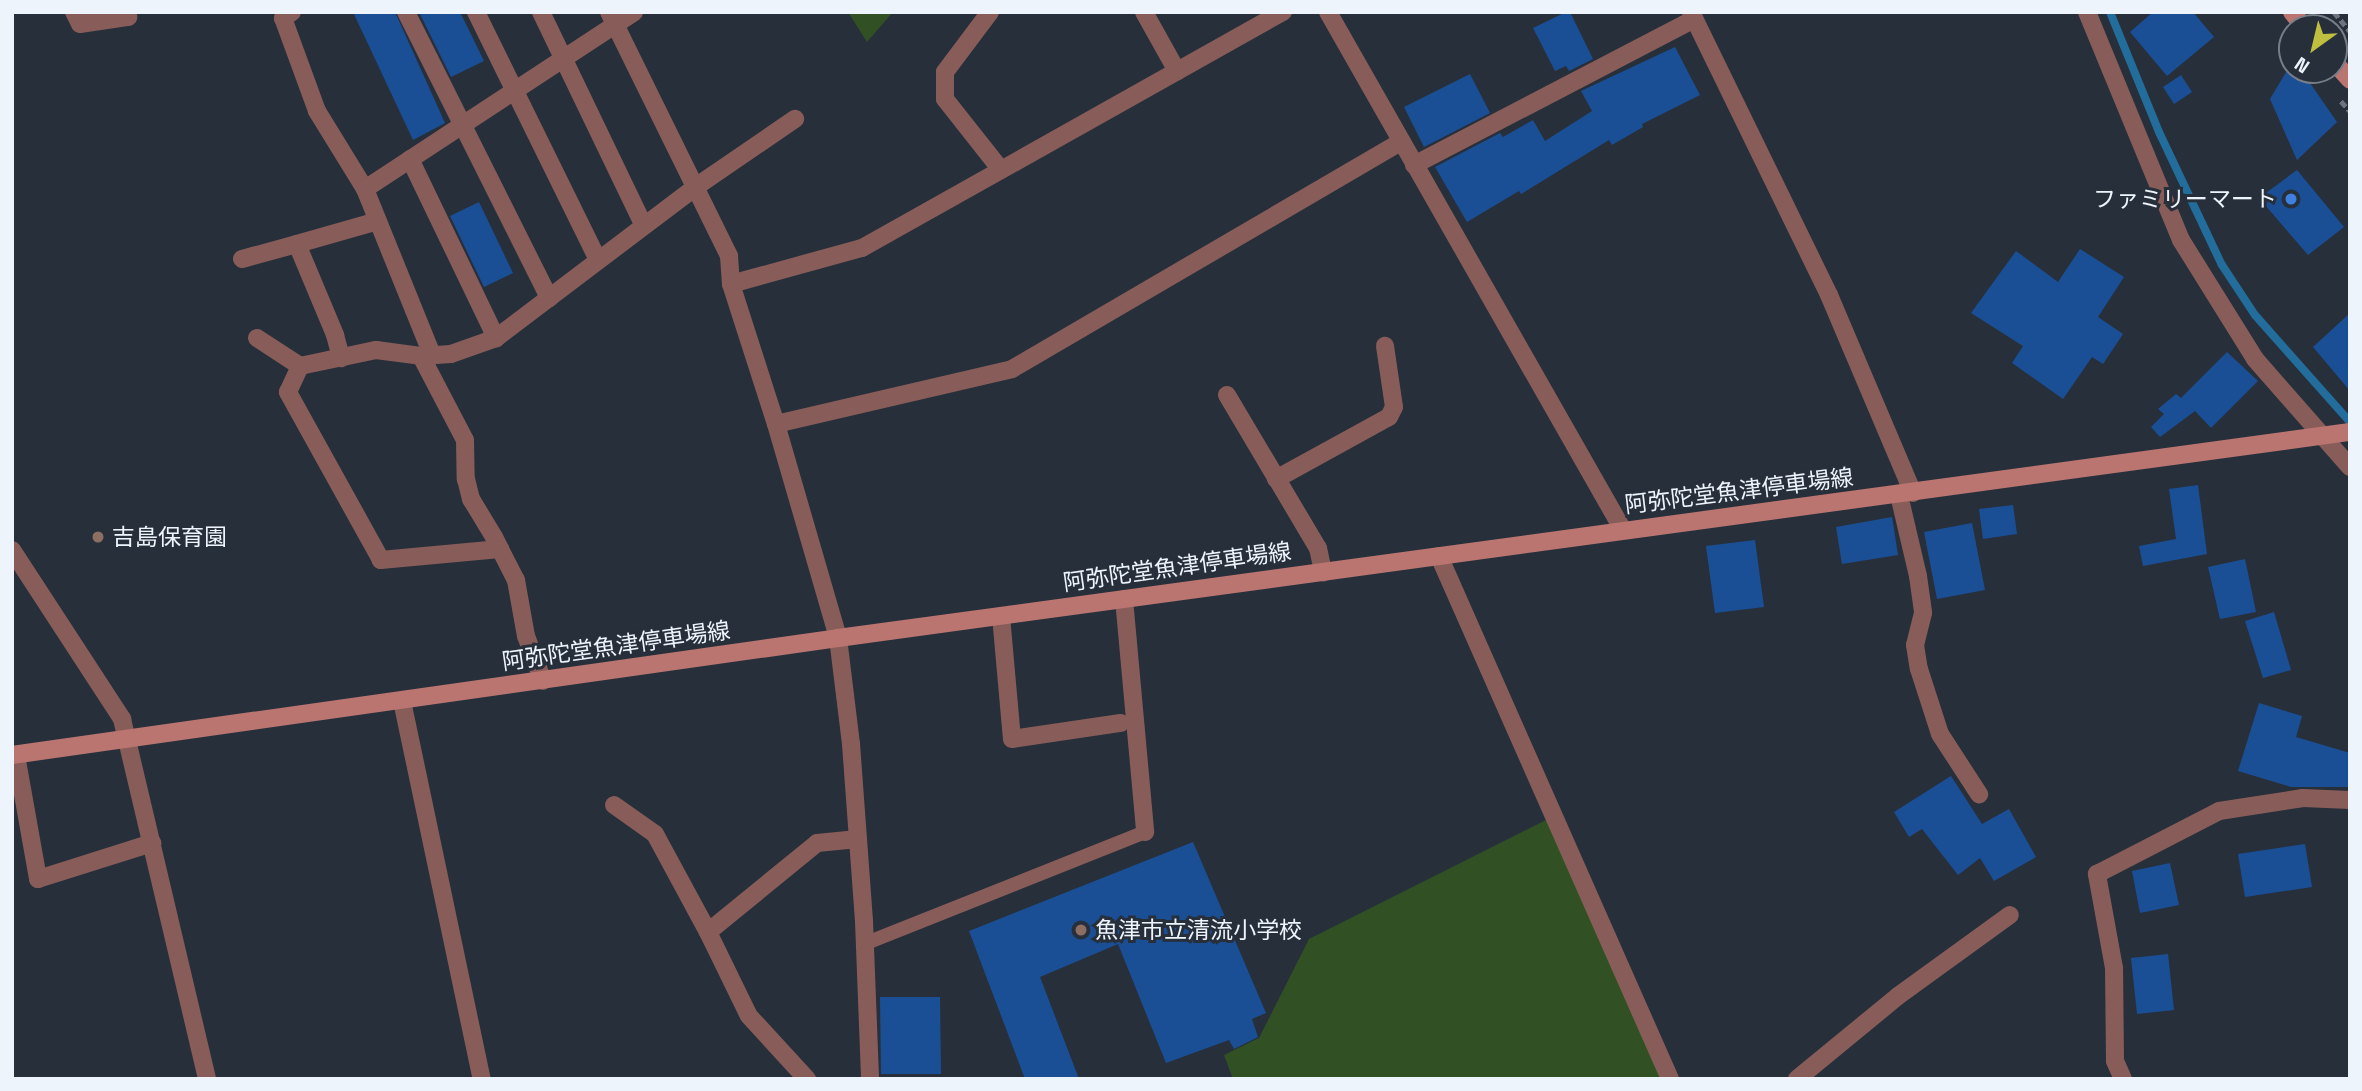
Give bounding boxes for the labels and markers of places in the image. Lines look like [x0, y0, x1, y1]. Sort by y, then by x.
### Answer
place label: ファミリーマート [2093, 185, 2277, 213]
marker: ファミリーマート [2283, 191, 2299, 207]
place label: 吉島保育園 [112, 523, 227, 551]
marker: 吉島保育園 [90, 529, 106, 545]
place label: 魚津市立清流小学校 [1095, 916, 1302, 944]
marker: 魚津市立清流小学校 [1073, 922, 1089, 938]

